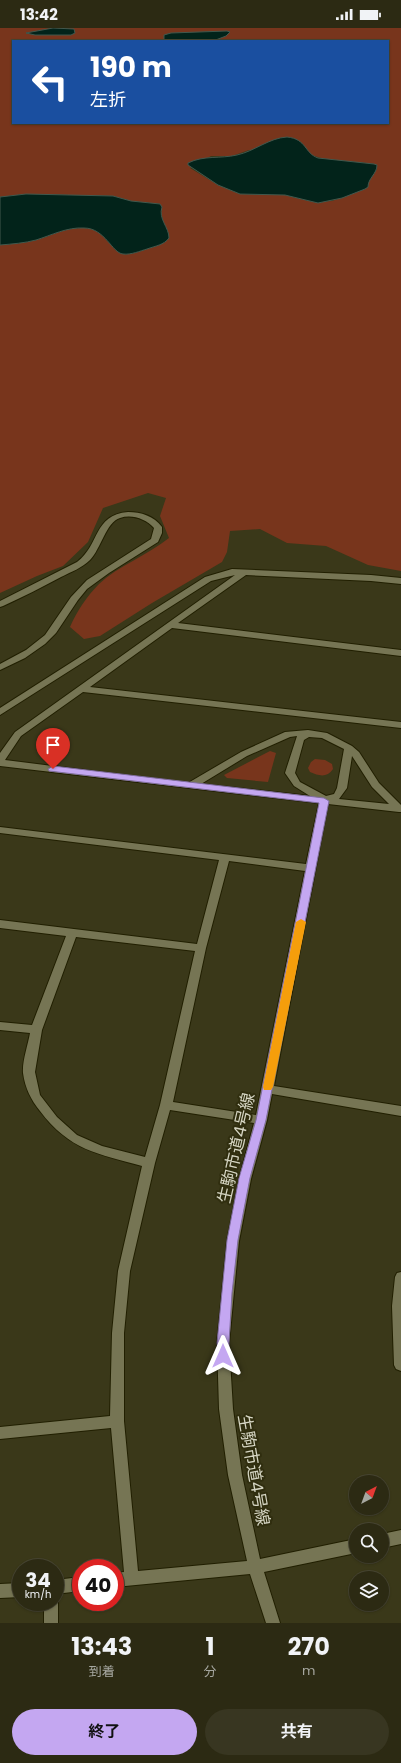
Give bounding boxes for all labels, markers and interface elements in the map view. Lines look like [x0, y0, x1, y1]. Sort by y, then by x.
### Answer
text: 13:42 [20, 4, 58, 25]
text: 190 m [90, 48, 172, 87]
icon: left [24, 56, 76, 108]
text: 左折 [90, 87, 126, 112]
pin [36, 728, 70, 769]
icon: arrive [42, 734, 64, 756]
street label: 生駒市道4号線 [212, 1090, 260, 1206]
position arrow [202, 1335, 244, 1377]
street label: 生駒市道4号線 [232, 1412, 276, 1528]
north arrow [349, 1475, 389, 1515]
map controls [349, 1475, 389, 1611]
button: search [349, 1523, 389, 1563]
speed limit sign: 40 [72, 1559, 124, 1611]
text: 34 [25, 1566, 51, 1594]
button: layers [349, 1571, 389, 1611]
text: km/h [25, 1587, 51, 1602]
text: 13:43 [71, 1630, 132, 1663]
text: 1 [205, 1630, 214, 1663]
text: 270 [288, 1630, 330, 1663]
text: m [302, 1661, 315, 1680]
text: 到着 [89, 1662, 115, 1681]
text: 分 [203, 1662, 216, 1681]
button: 終了 [12, 1709, 197, 1755]
button: 共有 [205, 1709, 389, 1755]

